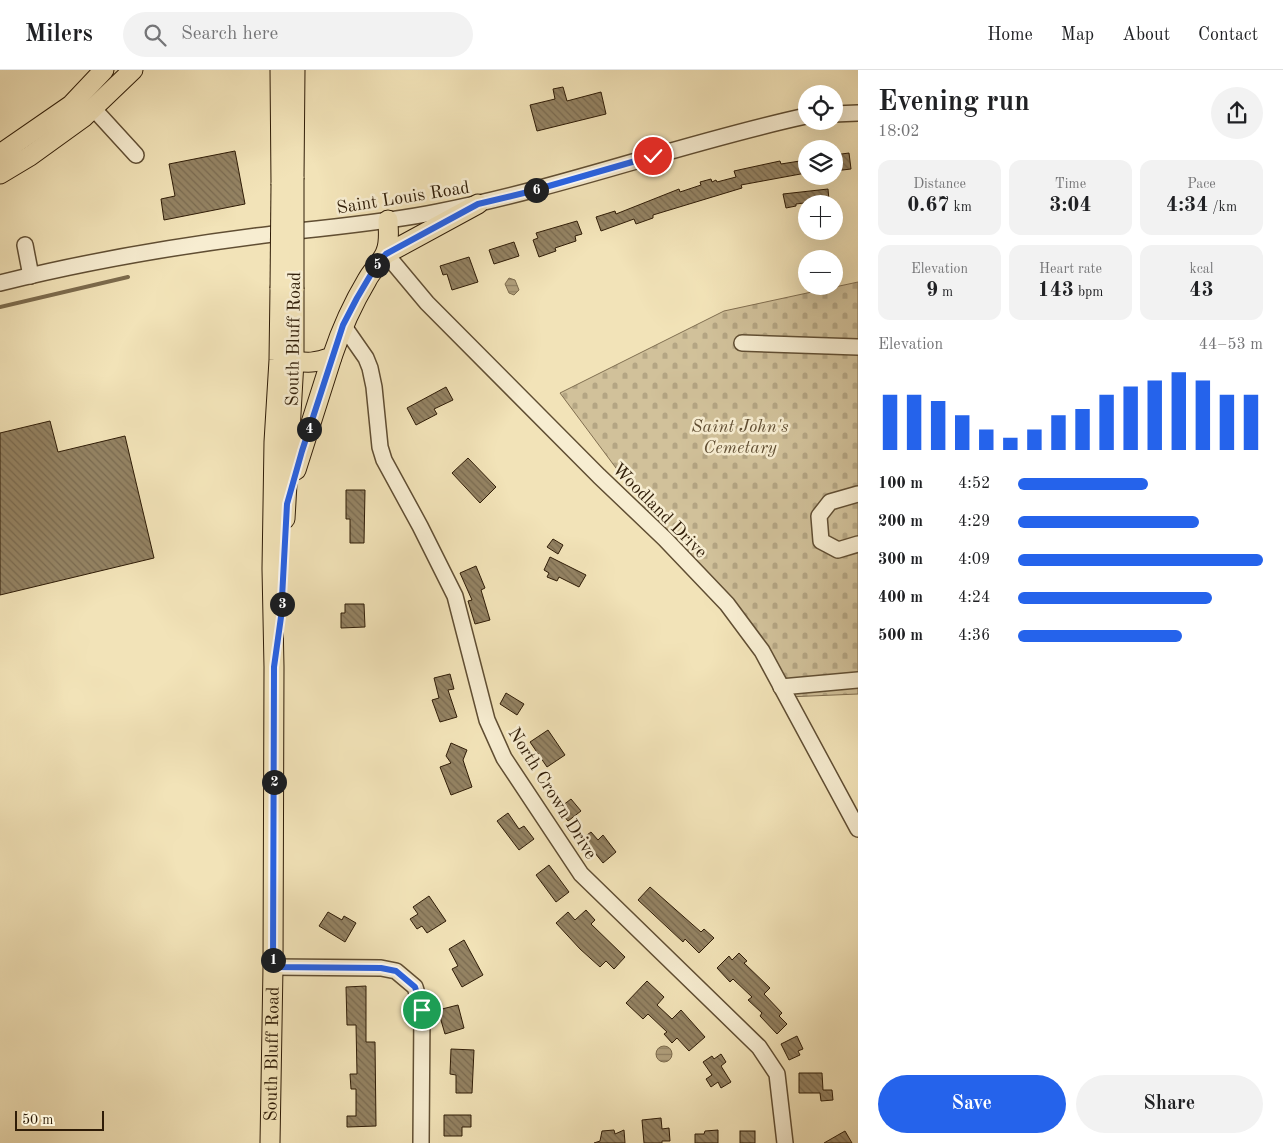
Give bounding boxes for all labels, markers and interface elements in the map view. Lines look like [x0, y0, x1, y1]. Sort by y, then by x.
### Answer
search box [123, 12, 473, 57]
icon: search [141, 21, 169, 49]
text: Milers [25, 23, 93, 47]
text: Search here [181, 25, 278, 44]
text: Home [987, 26, 1033, 44]
text: Map [1061, 26, 1094, 44]
text: About [1122, 26, 1170, 44]
text: Contact [1198, 26, 1258, 44]
map controls [798, 85, 843, 295]
button: locate [798, 85, 843, 130]
button: share [1211, 87, 1263, 139]
text: Evening run [878, 89, 1030, 117]
text: 18:02 [878, 124, 920, 140]
pin [632, 135, 674, 177]
button: layers [798, 140, 843, 185]
icon: check [639, 142, 667, 170]
text: Distance [913, 177, 966, 191]
text: Time [1055, 177, 1086, 191]
text: Pace [1187, 177, 1216, 191]
pin: 6 [524, 178, 548, 202]
street label: Saint Louis Road [335, 179, 471, 217]
text: 6 [532, 183, 541, 197]
button: + [798, 195, 843, 240]
text: 0.67 [907, 195, 950, 216]
text: 3:04 [1049, 195, 1092, 216]
text: 4:34 [1166, 195, 1208, 216]
text: km [950, 200, 972, 214]
text: /km [1208, 200, 1237, 214]
button: − [798, 250, 843, 295]
pin: 5 [364, 252, 390, 278]
text: 5 [373, 258, 382, 272]
text: Elevation [911, 262, 968, 276]
text: Heart rate [1039, 262, 1102, 276]
text: kcal [1189, 262, 1214, 276]
street label: South Bluff Road [284, 271, 304, 407]
text: 9 [926, 280, 938, 301]
text: 143 [1037, 280, 1074, 301]
text: 43 [1189, 280, 1214, 301]
text: m [938, 285, 953, 299]
text: bpm [1074, 285, 1104, 299]
text: Elevation [878, 337, 943, 353]
text: 44–53 m [1199, 337, 1263, 353]
pin: 4 [296, 416, 322, 442]
park label: Saint John's Cemetary [691, 418, 789, 457]
text: 4 [305, 422, 314, 436]
street label: Woodland Drive [608, 460, 710, 562]
text: 100 m [878, 476, 923, 492]
text: 4:52 [958, 476, 990, 492]
text: 200 m [878, 514, 923, 530]
text: 4:29 [958, 514, 990, 530]
text: 300 m [878, 552, 923, 568]
text: 4:09 [958, 552, 990, 568]
text: 400 m [878, 590, 923, 606]
text: 4:24 [958, 590, 990, 606]
pin: 3 [270, 592, 294, 616]
text: 3 [278, 597, 287, 611]
text: 500 m [878, 628, 923, 644]
text: 4:36 [958, 628, 990, 644]
street label: North Crown Drive [504, 725, 600, 862]
pin: 2 [262, 770, 286, 794]
text: 2 [270, 775, 279, 789]
pin: 1 [260, 948, 286, 972]
text: 1 [269, 953, 278, 967]
street label: South Bluff Road [262, 986, 283, 1122]
pin [401, 989, 443, 1031]
icon: arrive [408, 996, 436, 1024]
button: Save [878, 1075, 1066, 1133]
button: Share [1076, 1075, 1263, 1133]
scale bar [15, 1108, 104, 1131]
text: 50 m [22, 1113, 53, 1127]

